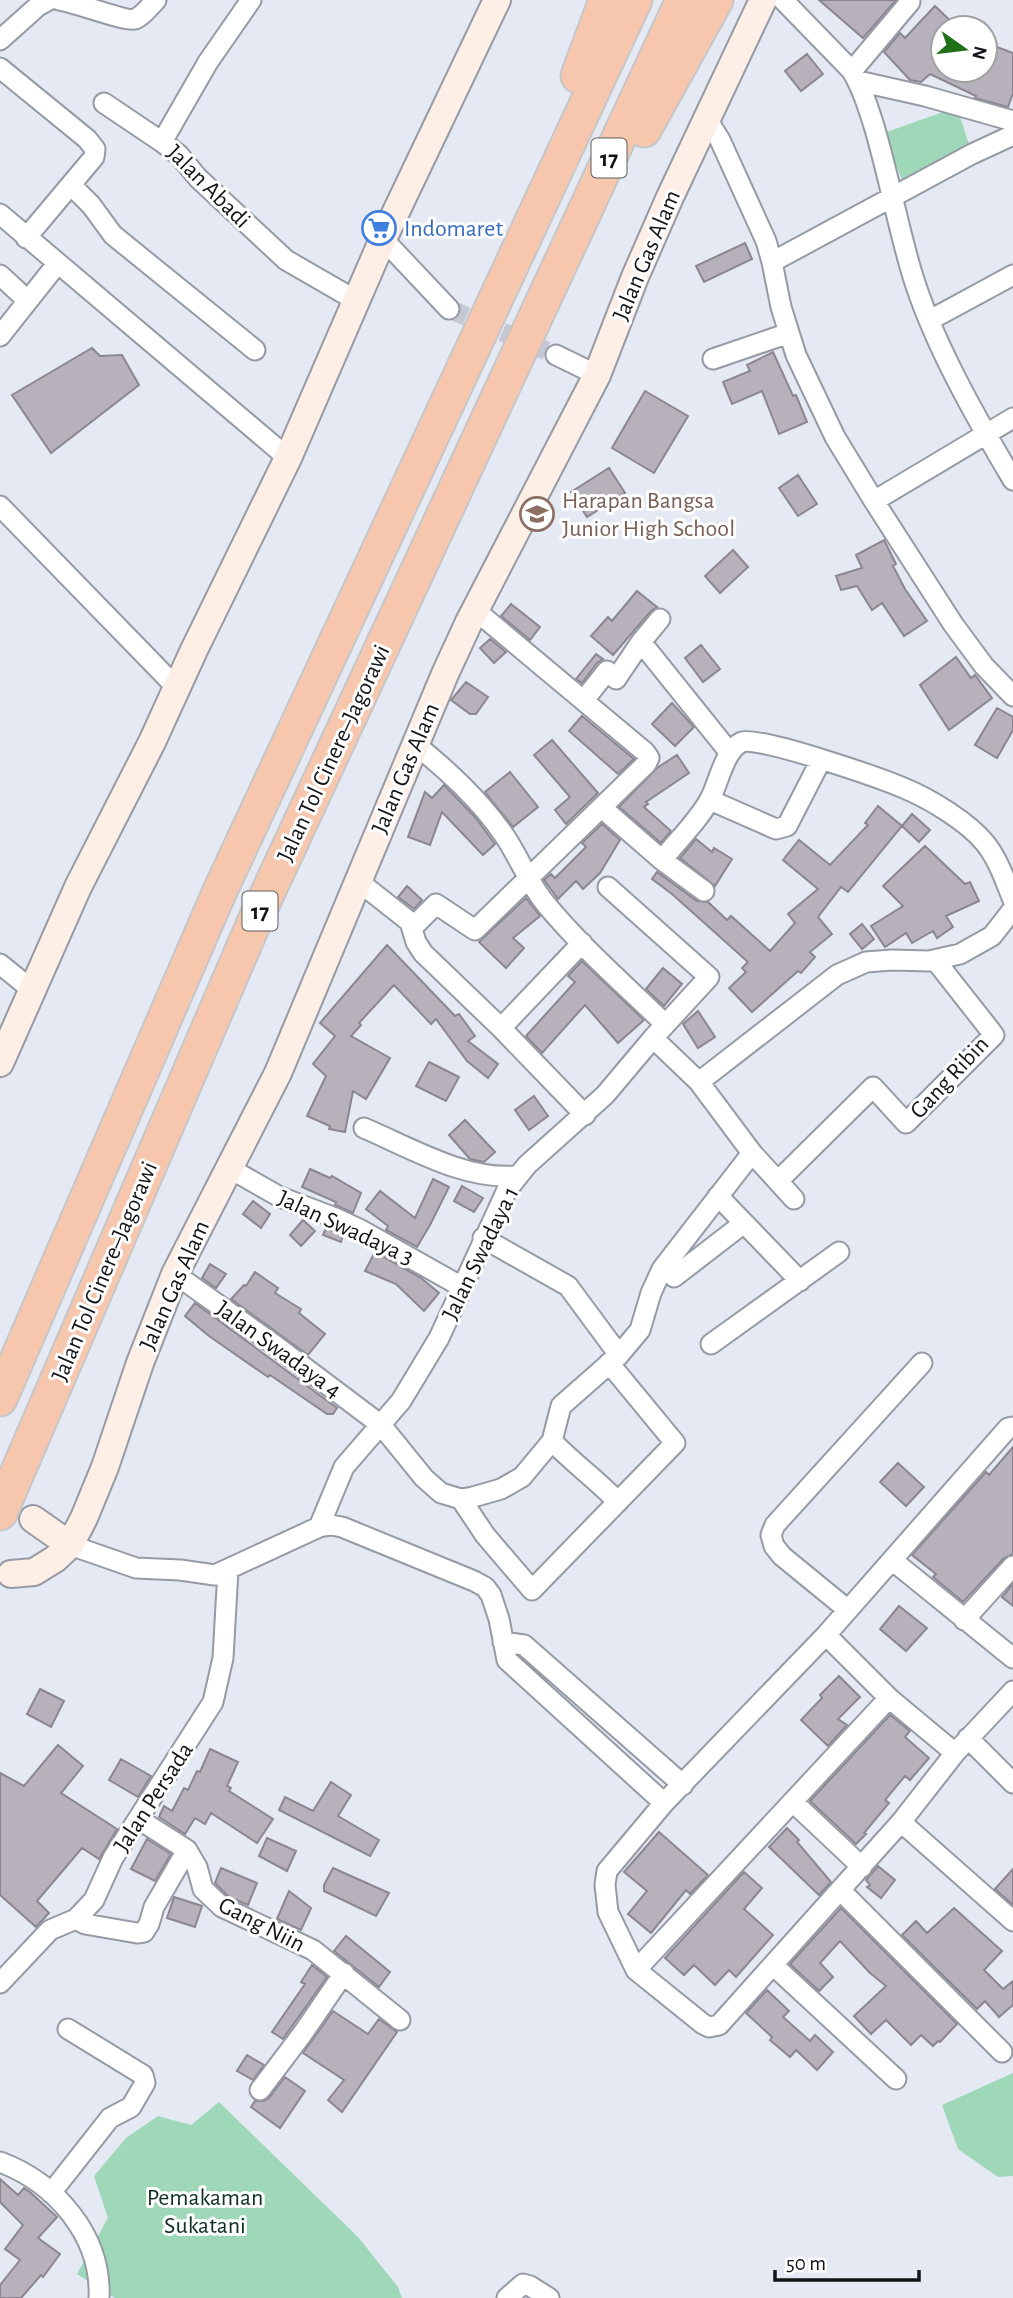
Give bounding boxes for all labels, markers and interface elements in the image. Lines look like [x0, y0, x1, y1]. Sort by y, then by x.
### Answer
north arrow [929, 14, 999, 84]
text: N [968, 44, 990, 61]
road number: 17 [592, 139, 626, 178]
street label: Jalan Abadi [162, 141, 254, 233]
street label: Jalan Gas Alam [609, 187, 685, 324]
supermarket icon: Indomaret [360, 209, 398, 247]
place label: Indomaret [404, 217, 503, 241]
place label: Harapan Bangsa Junior High School [562, 489, 735, 541]
school or university icon: Harapan Bangsa Junior High School [518, 495, 556, 533]
street label: Jalan Tol Cinere–Jagorawi [273, 641, 395, 865]
street label: Jalan Gas Alam [368, 700, 444, 837]
road number: 17 [243, 891, 278, 930]
street label: Gang Ribin [906, 1032, 994, 1123]
street label: Jalan Tol Cinere–Jagorawi [48, 1158, 162, 1385]
street label: Jalan Swadaya 1 [438, 1183, 524, 1324]
street label: Jalan Swadaya 3 [274, 1186, 417, 1270]
street label: Jalan Gas Alam [136, 1217, 214, 1354]
street label: Jalan Swadaya 4 [211, 1296, 346, 1403]
street label: Jalan Persada [110, 1739, 198, 1856]
street label: Gang Niin [214, 1893, 309, 1957]
park label: Pemakaman Sukatani [147, 2186, 263, 2238]
scale bar [775, 2238, 918, 2282]
text: 50 m [786, 2253, 826, 2274]

